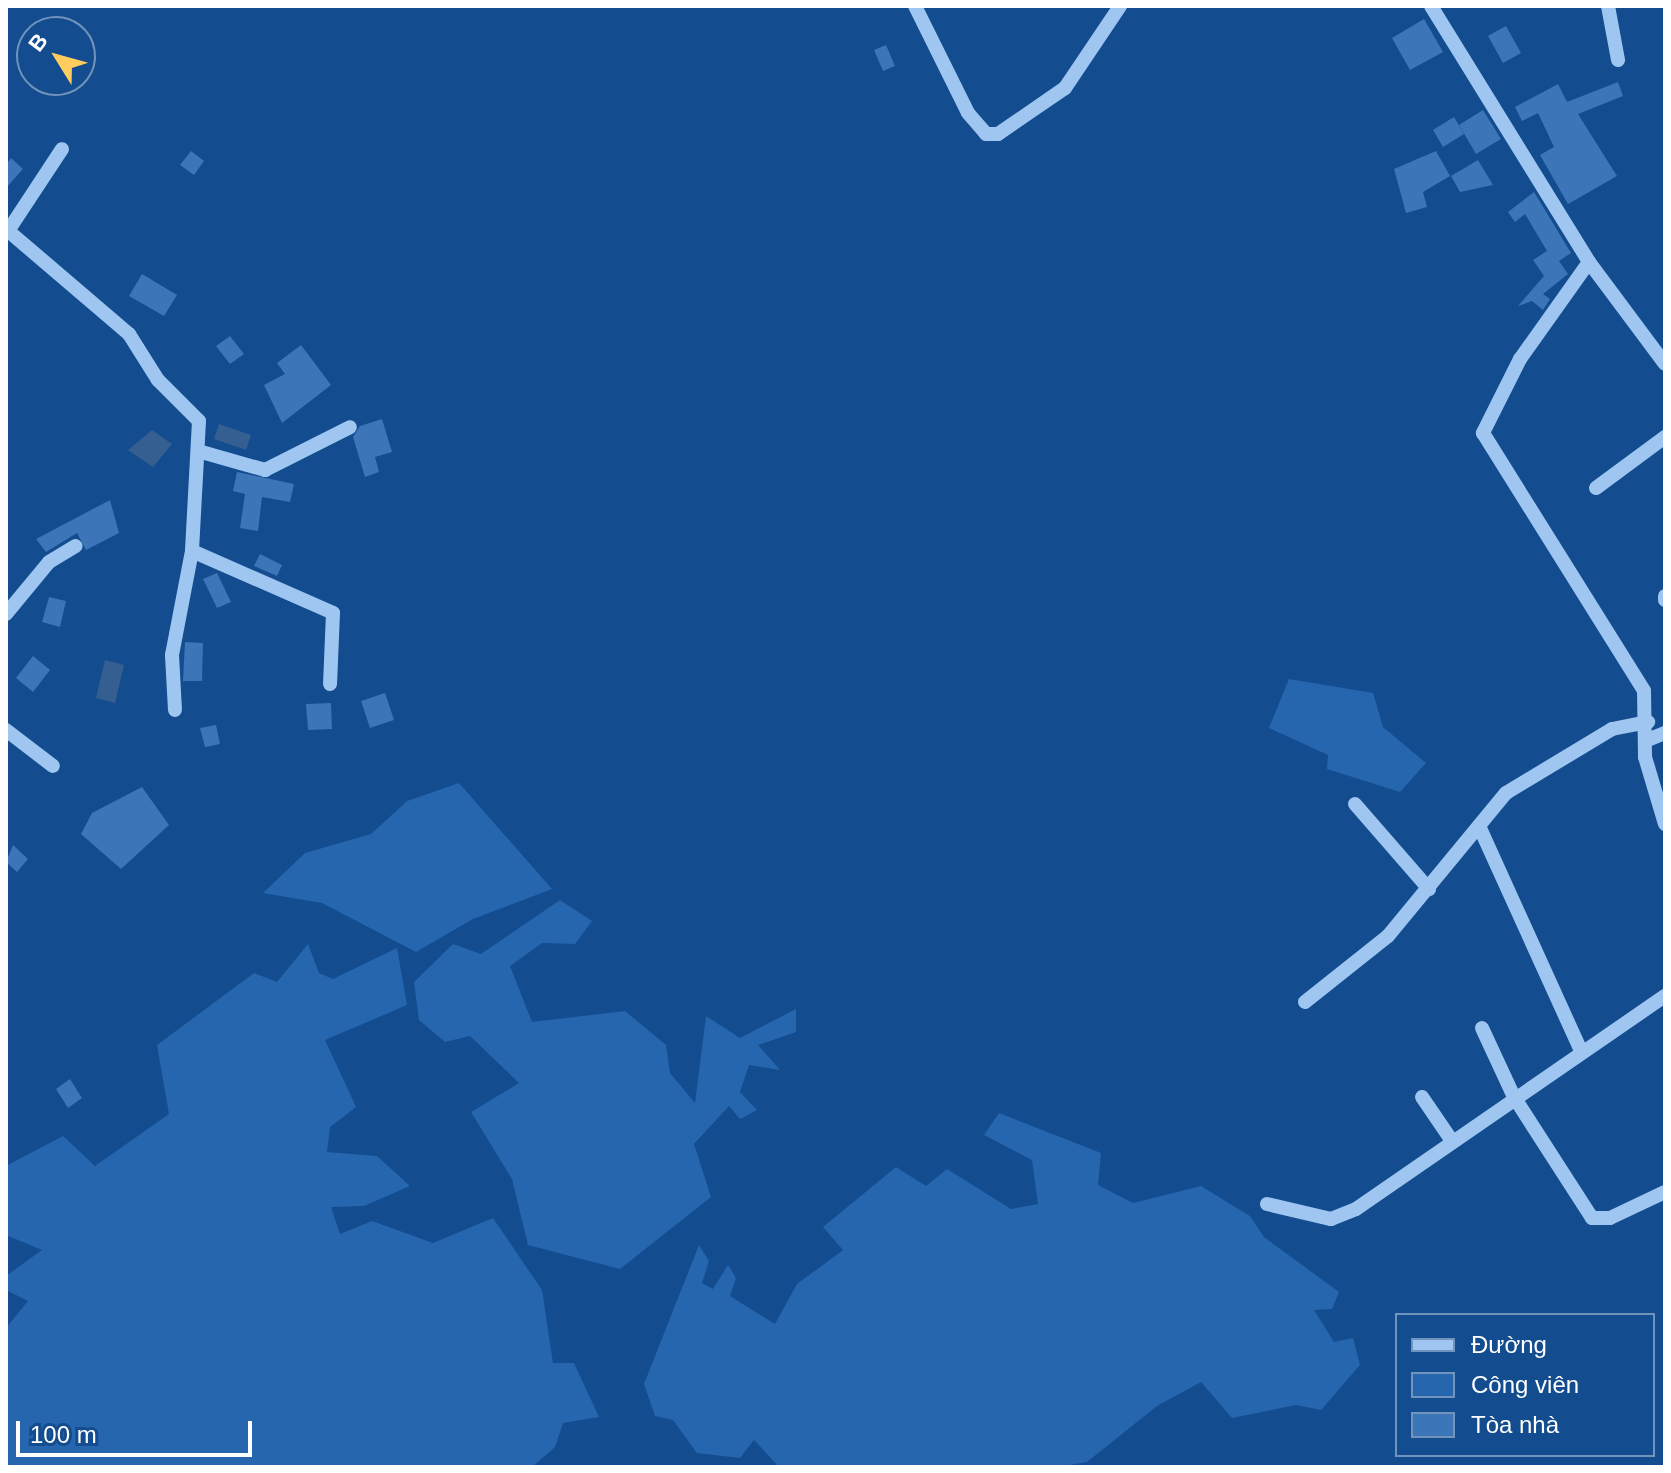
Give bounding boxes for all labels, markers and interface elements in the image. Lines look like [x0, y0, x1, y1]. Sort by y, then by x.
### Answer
north arrow [16, 16, 96, 96]
text: B [23, 29, 53, 56]
legend [1395, 1313, 1655, 1457]
text: Đường [1471, 1331, 1547, 1358]
text: Công viên [1471, 1371, 1579, 1398]
scale bar [20, 1405, 256, 1455]
text: Tòa nhà [1471, 1411, 1559, 1438]
text: 100 m [30, 1421, 97, 1448]

